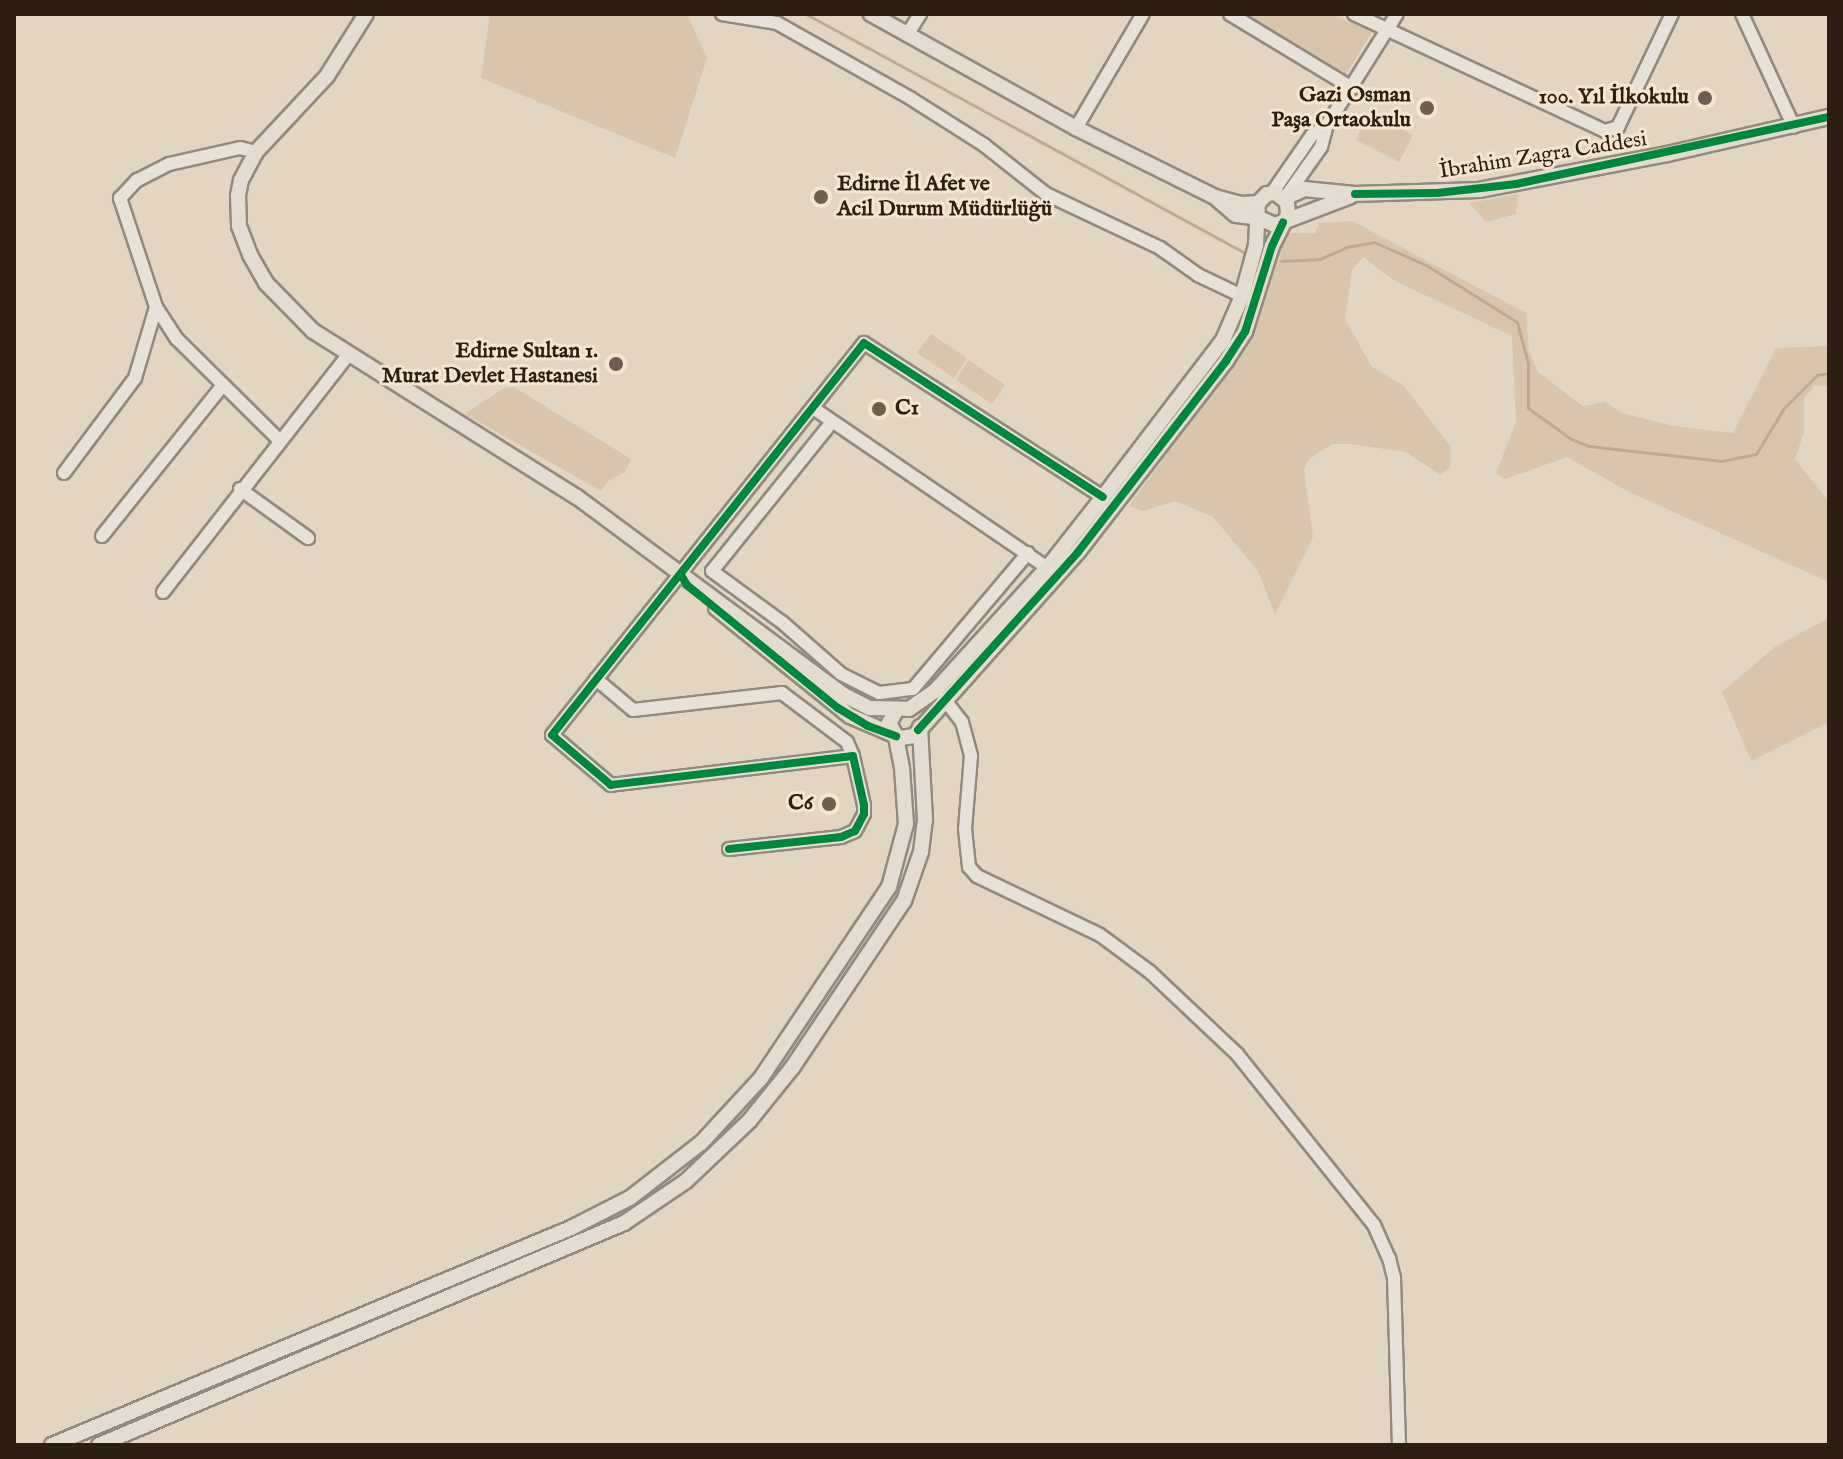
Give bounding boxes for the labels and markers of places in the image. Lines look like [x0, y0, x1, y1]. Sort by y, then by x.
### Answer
place label: Gazi Osman Paşa Ortaokulu [1271, 82, 1411, 134]
place label: 100. Yıl İlkokulu [1539, 85, 1689, 111]
marker: 100. Yıl İlkokulu [1696, 89, 1714, 107]
marker: Gazi Osman Paşa Ortaokulu [1418, 99, 1436, 117]
place label: Edirne İl Afet ve Acil Durum Müdürlüğü [837, 171, 1052, 222]
marker: Edirne İl Afet ve Acil Durum Müdürlüğü [812, 188, 830, 206]
place label: Edirne Sultan 1. Murat Devlet Hastanesi [382, 338, 598, 390]
marker: Edirne Sultan 1. Murat Devlet Hastanesi [605, 353, 627, 375]
place label: C1 [895, 396, 919, 422]
marker: C1 [870, 400, 888, 418]
place label: C6 [788, 791, 813, 817]
marker: C6 [820, 795, 838, 813]

